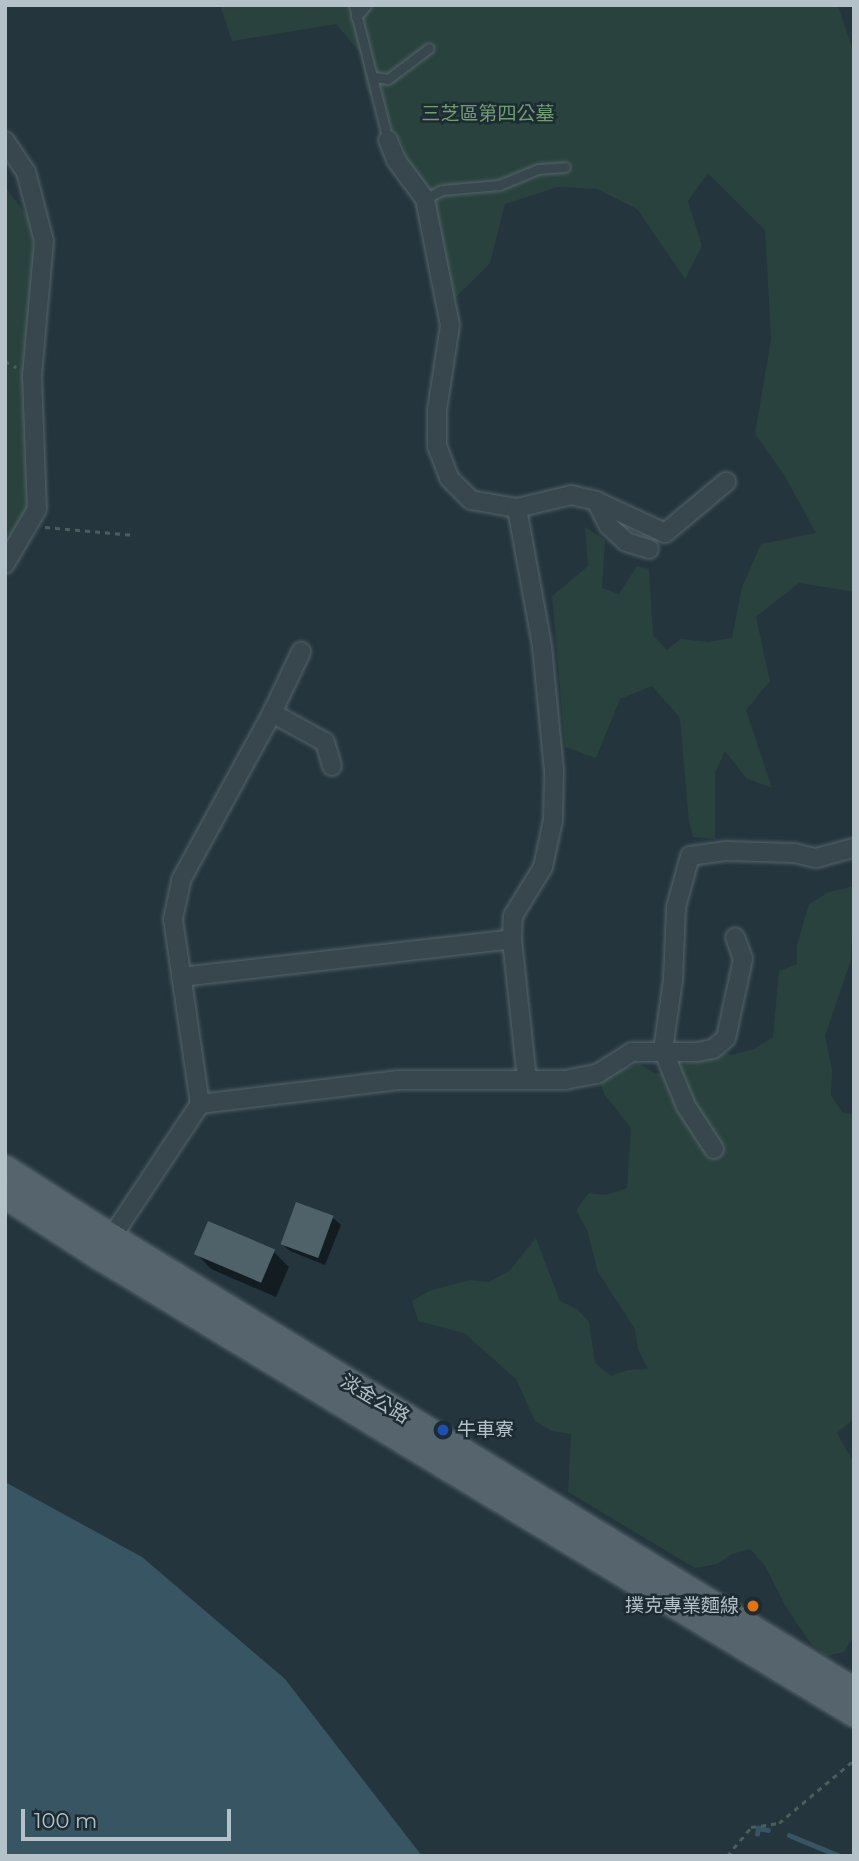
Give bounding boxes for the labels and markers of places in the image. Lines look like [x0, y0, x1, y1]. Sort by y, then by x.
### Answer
place label: 牛車寮 [457, 1419, 514, 1441]
marker: 牛車寮 [435, 1422, 451, 1438]
place label: 撲克專業麵線 [625, 1595, 739, 1617]
marker: 撲克專業麵線 [745, 1598, 761, 1614]

